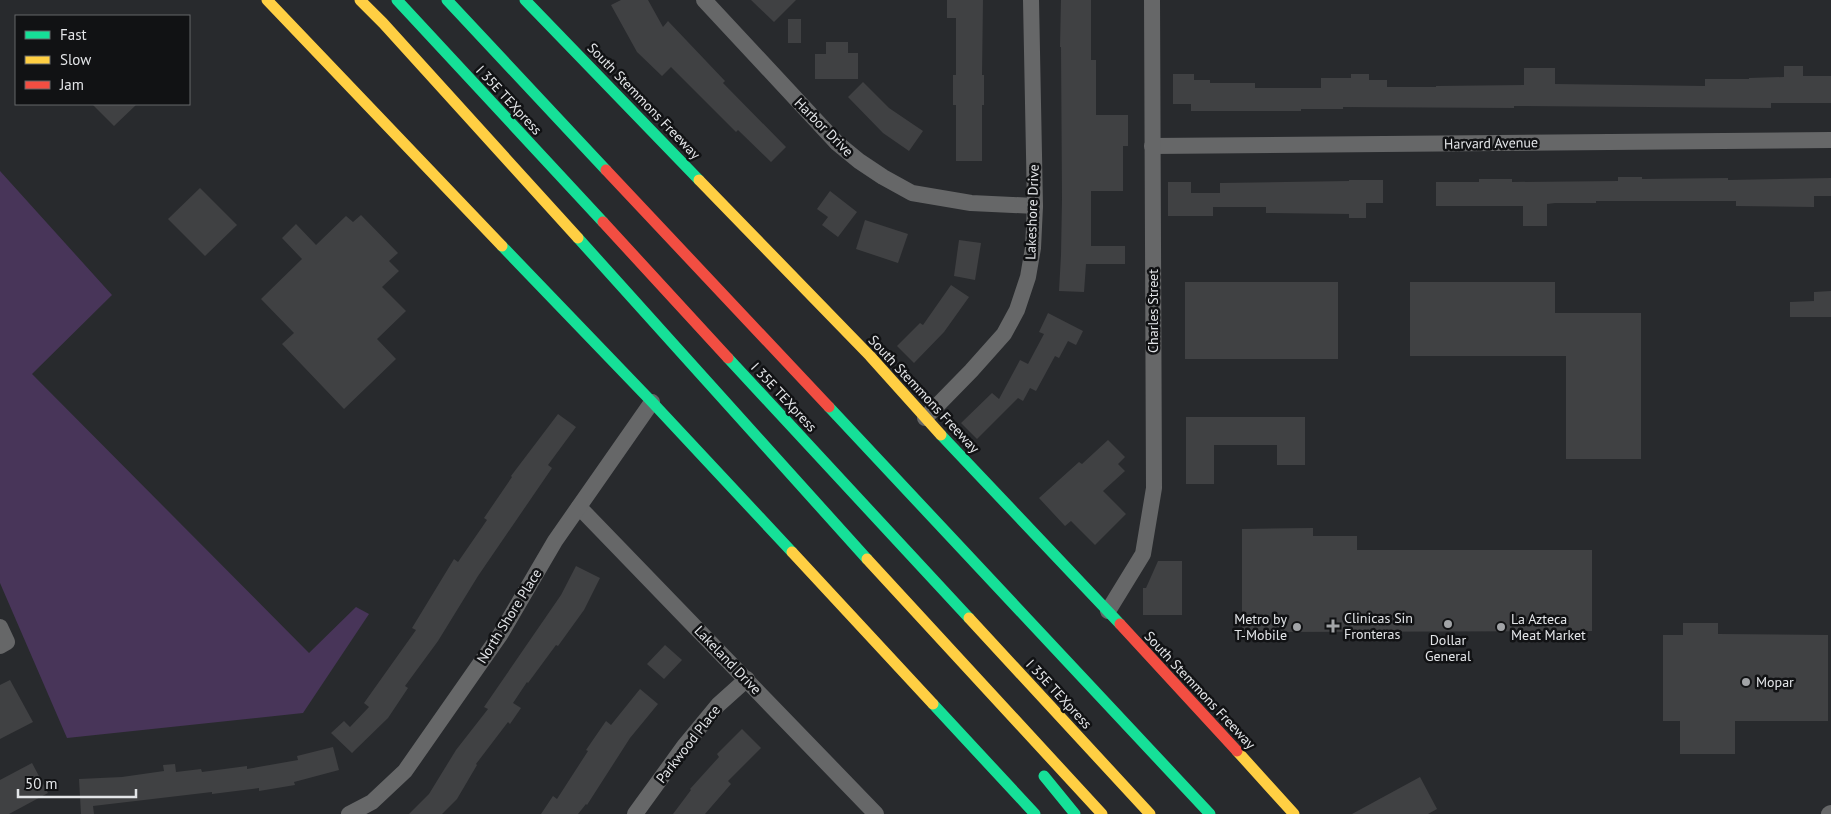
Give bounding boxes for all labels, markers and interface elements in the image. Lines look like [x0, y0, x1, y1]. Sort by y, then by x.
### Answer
legend [15, 15, 190, 105]
text: Fast [60, 25, 87, 44]
street label: South Stemmons Freeway [584, 39, 705, 163]
text: Slow [60, 50, 91, 69]
street label: I 35E TEXpress [472, 61, 546, 139]
text: Jam [59, 75, 84, 94]
street label: Harbor Drive [791, 94, 857, 160]
street label: Harvard Avenue [1444, 133, 1538, 153]
street label: Lakeshore Drive [1021, 164, 1043, 260]
street label: Charles Street [1144, 269, 1162, 353]
street label: South Stemmons Freeway [865, 331, 984, 457]
street label: I 35E TEXpress [747, 358, 821, 436]
street label: North Shore Place [473, 565, 545, 667]
place label: Clinicas Sin Fronteras [1344, 609, 1413, 643]
place label: Metro by T-Mobile [1234, 610, 1287, 644]
place label: La Azteca Meat Market [1511, 610, 1586, 644]
marker: Dollar General [1442, 618, 1454, 630]
marker: Clinicas Sin Fronteras [1326, 619, 1340, 633]
marker: Metro by T-Mobile [1291, 621, 1303, 633]
marker: La Azteca Meat Market [1495, 621, 1507, 633]
street label: Lakeland Drive [691, 622, 765, 698]
street label: South Stemmons Freeway [1141, 627, 1260, 753]
place label: Dollar General [1425, 631, 1471, 665]
street label: I 35E TEXpress [1022, 655, 1096, 733]
place label: Mopar [1756, 673, 1794, 691]
marker: Mopar [1740, 676, 1752, 688]
street label: Parkwood Place [652, 701, 724, 787]
scale bar [18, 766, 135, 798]
text: 50 m [25, 774, 58, 793]

